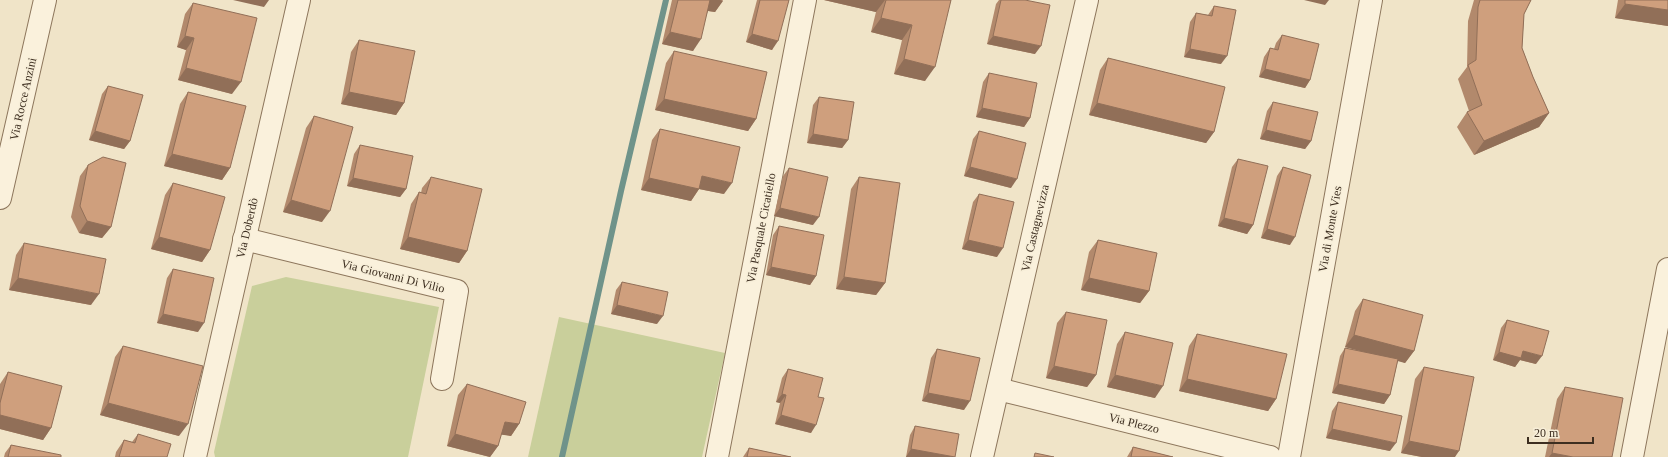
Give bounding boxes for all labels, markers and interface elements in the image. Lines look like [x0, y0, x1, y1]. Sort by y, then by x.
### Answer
street label: Via Rocce Anzini [7, 56, 39, 142]
street label: Via Pasquale Cicatiello [743, 172, 779, 284]
street label: Via Castagnevizza [1018, 182, 1052, 273]
street label: Via di Monte Vies [1316, 184, 1345, 273]
street label: Via Doberdò [233, 196, 261, 260]
street label: Via Giovanni Di Vilio [340, 256, 446, 296]
street label: Via Plezzo [1107, 410, 1161, 436]
scale bar [1528, 419, 1593, 445]
text: 20 m [1534, 426, 1559, 440]

